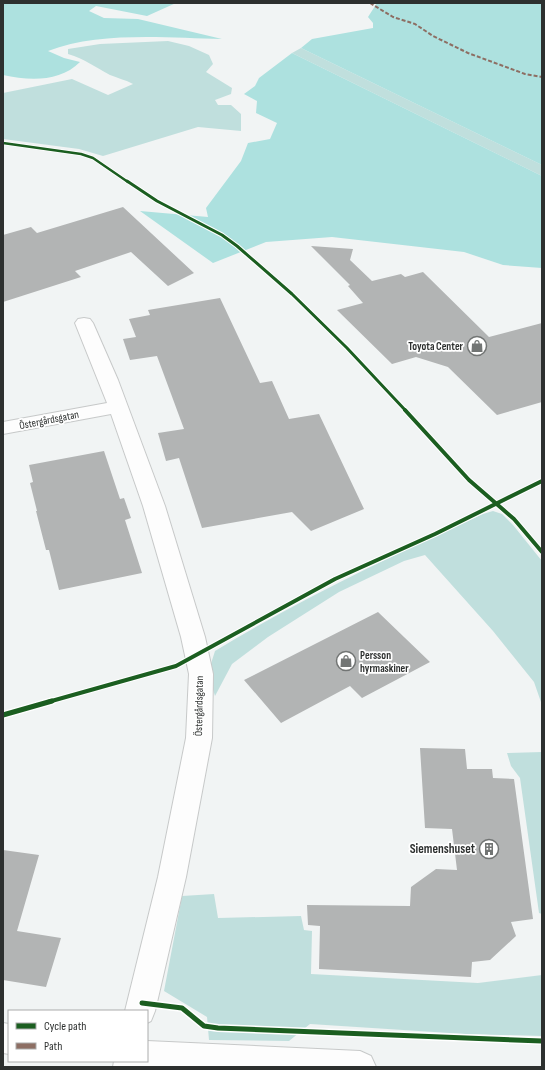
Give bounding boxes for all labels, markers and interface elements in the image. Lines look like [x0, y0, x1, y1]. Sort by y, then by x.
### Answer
shop icon: Toyota Center [466, 335, 488, 357]
place label: Toyota Center [408, 340, 464, 353]
street label: Östergårdsgatan [18, 408, 80, 432]
place label: Persson hyrmaskiner [360, 649, 409, 675]
shop icon: Persson hyrmaskiner [335, 650, 357, 672]
street label: Östergårdsgatan [192, 675, 206, 736]
building icon: Siemenshuset [478, 838, 500, 860]
place label: Siemenshuset [410, 841, 476, 857]
legend [8, 1010, 148, 1062]
text: Cycle path [44, 1019, 86, 1034]
text: Path [44, 1039, 62, 1054]

